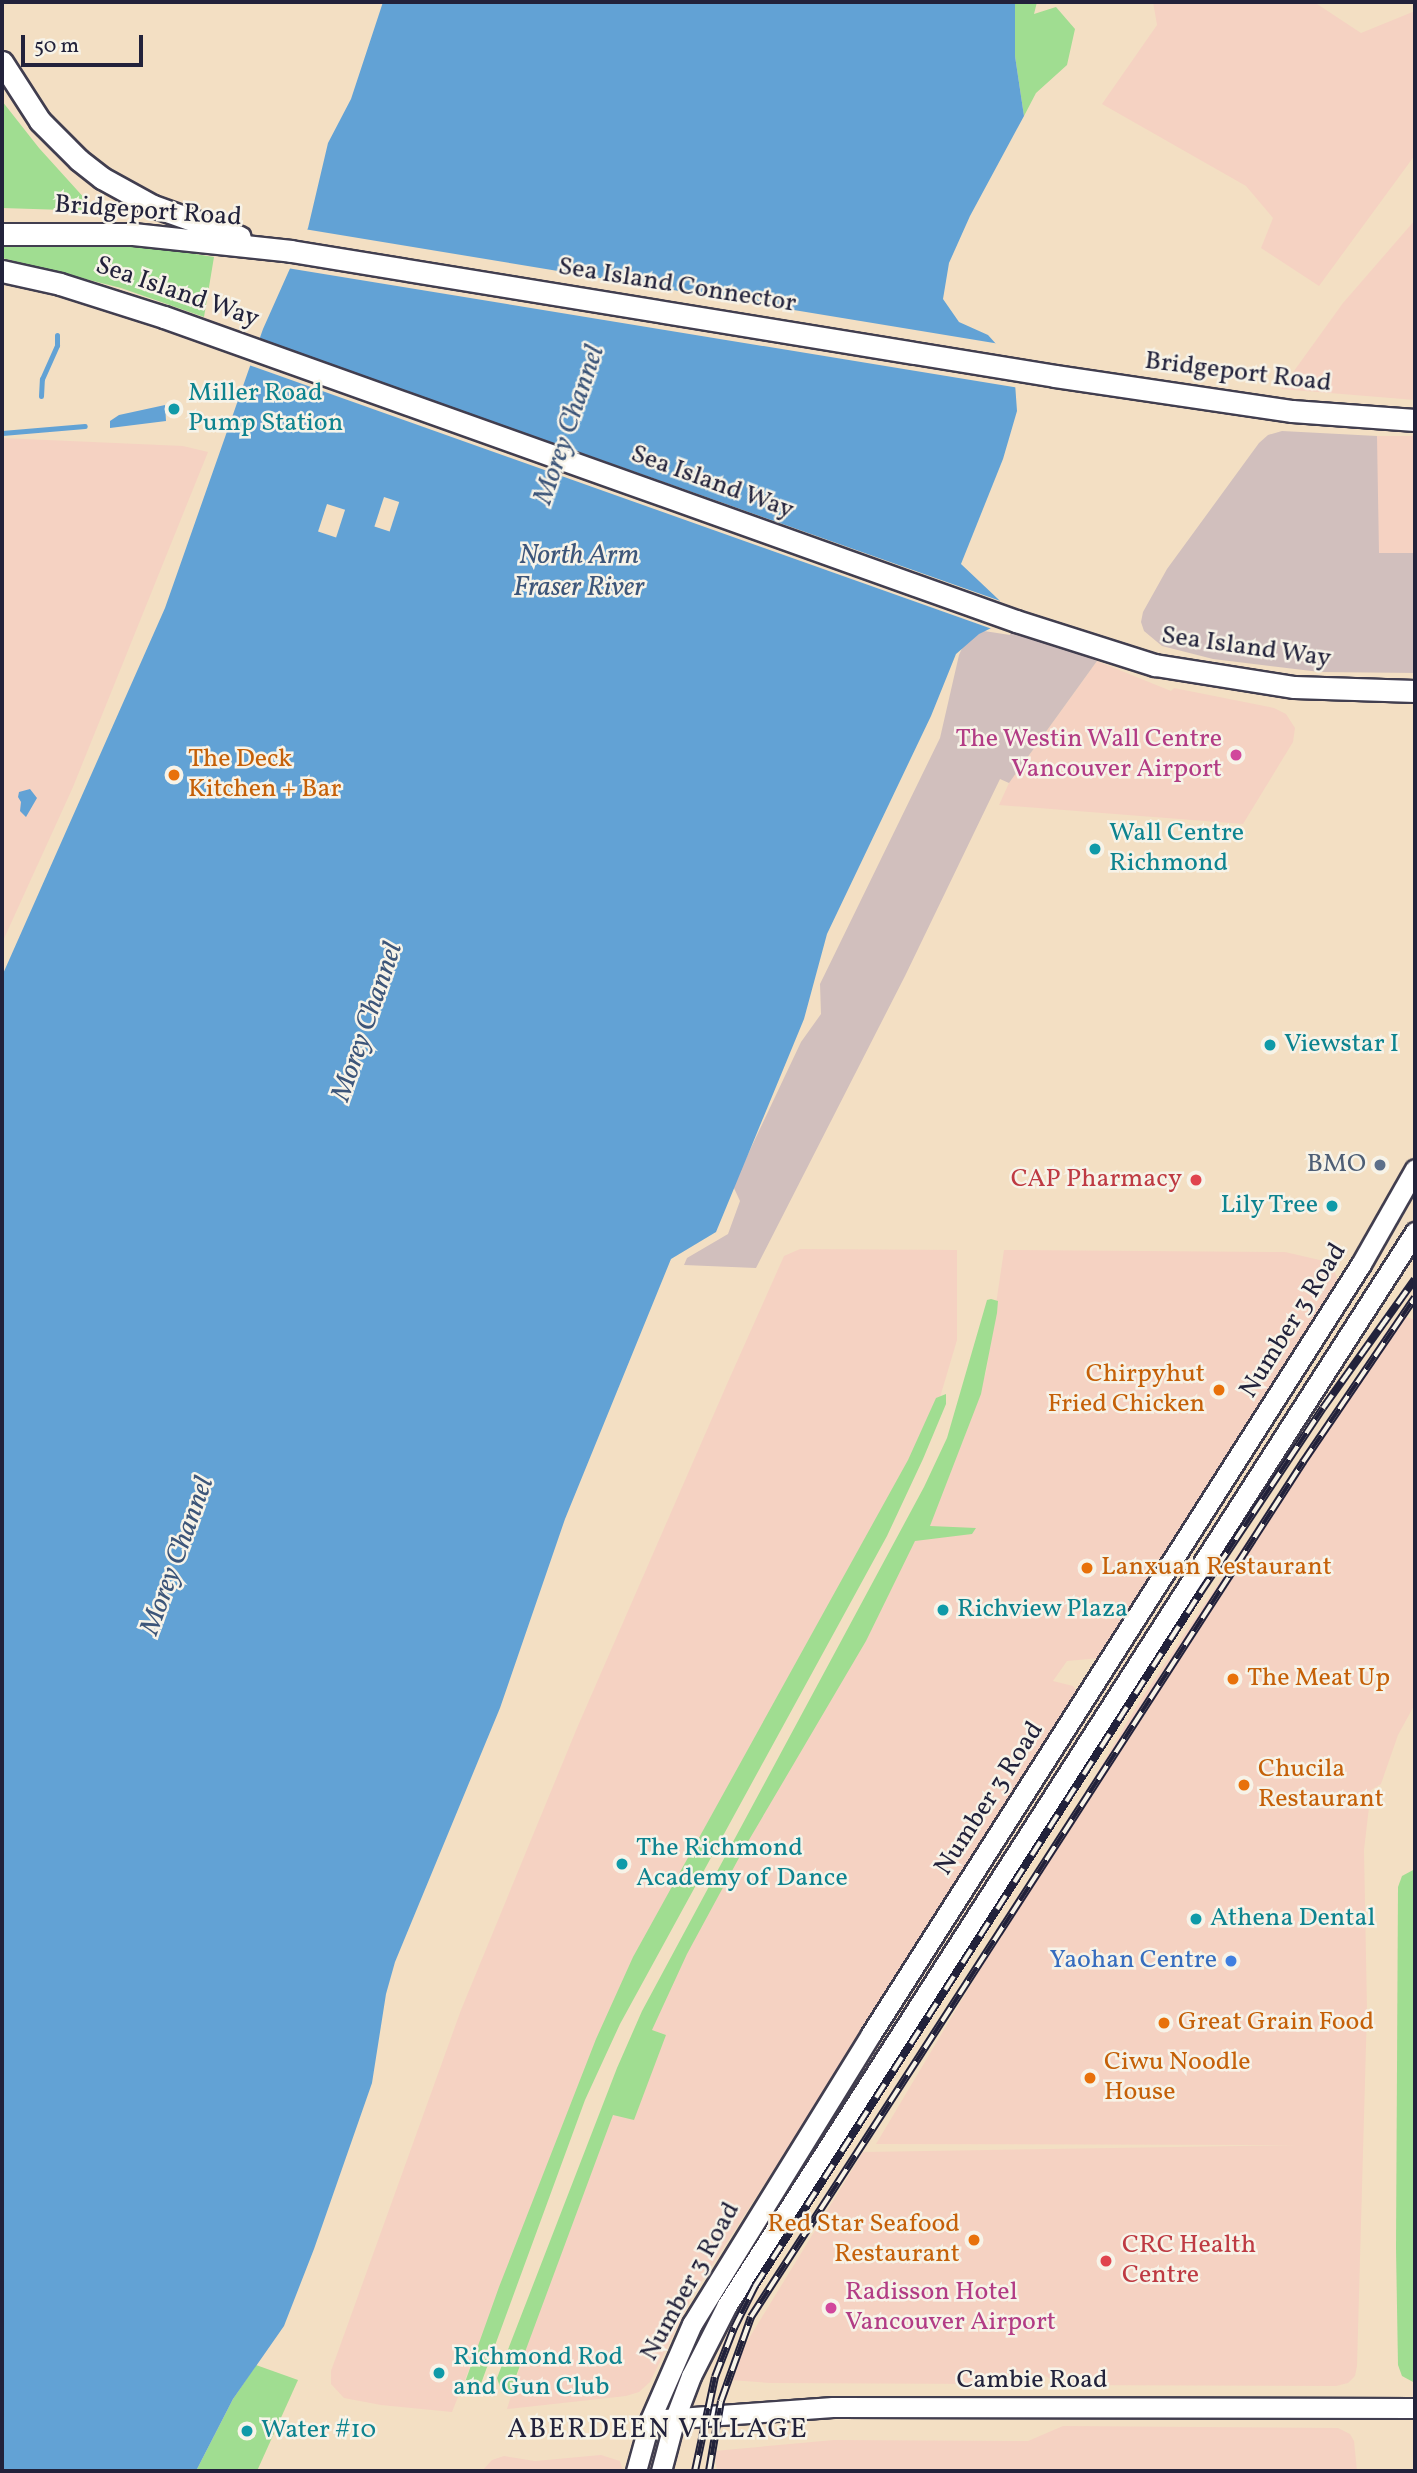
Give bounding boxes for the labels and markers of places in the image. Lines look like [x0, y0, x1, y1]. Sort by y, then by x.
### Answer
place label: Miller Road Pump Station [188, 378, 343, 440]
marker: Miller Road Pump Station [166, 401, 182, 417]
place label: The Westin Wall Centre Vancouver Airport [954, 724, 1222, 786]
place label: The Deck Kitchen + Bar [188, 744, 341, 806]
marker: The Westin Wall Centre Vancouver Airport [1228, 747, 1244, 763]
marker: The Deck Kitchen + Bar [166, 767, 182, 783]
place label: Wall Centre Richmond [1109, 818, 1244, 880]
marker: Wall Centre Richmond [1087, 841, 1103, 857]
place label: Viewstar I [1284, 1029, 1399, 1061]
marker: Viewstar I [1262, 1037, 1278, 1053]
place label: BMO [1307, 1149, 1366, 1181]
marker: BMO [1372, 1157, 1388, 1173]
place label: CAP Pharmacy [1011, 1164, 1182, 1196]
marker: CAP Pharmacy [1188, 1172, 1204, 1188]
place label: Lily Tree [1219, 1190, 1318, 1222]
marker: Lily Tree [1324, 1198, 1340, 1214]
place label: Chirpyhut Fried Chicken [1047, 1359, 1205, 1420]
marker: Chirpyhut Fried Chicken [1211, 1382, 1227, 1398]
place label: Lanxuan Restaurant [1101, 1552, 1332, 1584]
marker: Lanxuan Restaurant [1079, 1560, 1095, 1576]
place label: Richview Plaza [957, 1594, 1129, 1626]
marker: Richview Plaza [935, 1602, 951, 1618]
place label: The Meat Up [1247, 1663, 1390, 1695]
marker: The Meat Up [1225, 1671, 1241, 1687]
place label: Chucila Restaurant [1258, 1754, 1384, 1816]
marker: Chucila Restaurant [1236, 1777, 1252, 1793]
place label: The Richmond Academy of Dance [636, 1833, 846, 1895]
marker: The Richmond Academy of Dance [614, 1856, 630, 1872]
place label: Athena Dental [1210, 1903, 1375, 1935]
marker: Athena Dental [1188, 1911, 1204, 1927]
place label: Yaohan Centre [1049, 1945, 1217, 1977]
marker: Yaohan Centre [1223, 1953, 1239, 1969]
place label: Great Grain Food [1178, 2007, 1374, 2039]
marker: Great Grain Food [1156, 2015, 1172, 2031]
place label: Ciwu Noodle House [1104, 2047, 1251, 2108]
marker: Ciwu Noodle House [1082, 2070, 1098, 2086]
place label: Red Star Seafood Restaurant [767, 2209, 960, 2270]
place label: CRC Health Centre [1122, 2230, 1256, 2292]
marker: Red Star Seafood Restaurant [966, 2232, 982, 2248]
marker: CRC Health Centre [1096, 2251, 1116, 2271]
place label: Radisson Hotel Vancouver Airport [845, 2277, 1056, 2338]
marker: Radisson Hotel Vancouver Airport [823, 2300, 839, 2316]
place label: Richmond Rod and Gun Club [453, 2342, 623, 2404]
marker: Richmond Rod and Gun Club [431, 2365, 447, 2381]
place label: Water #10 [261, 2415, 376, 2447]
marker: Water #10 [239, 2423, 255, 2439]

